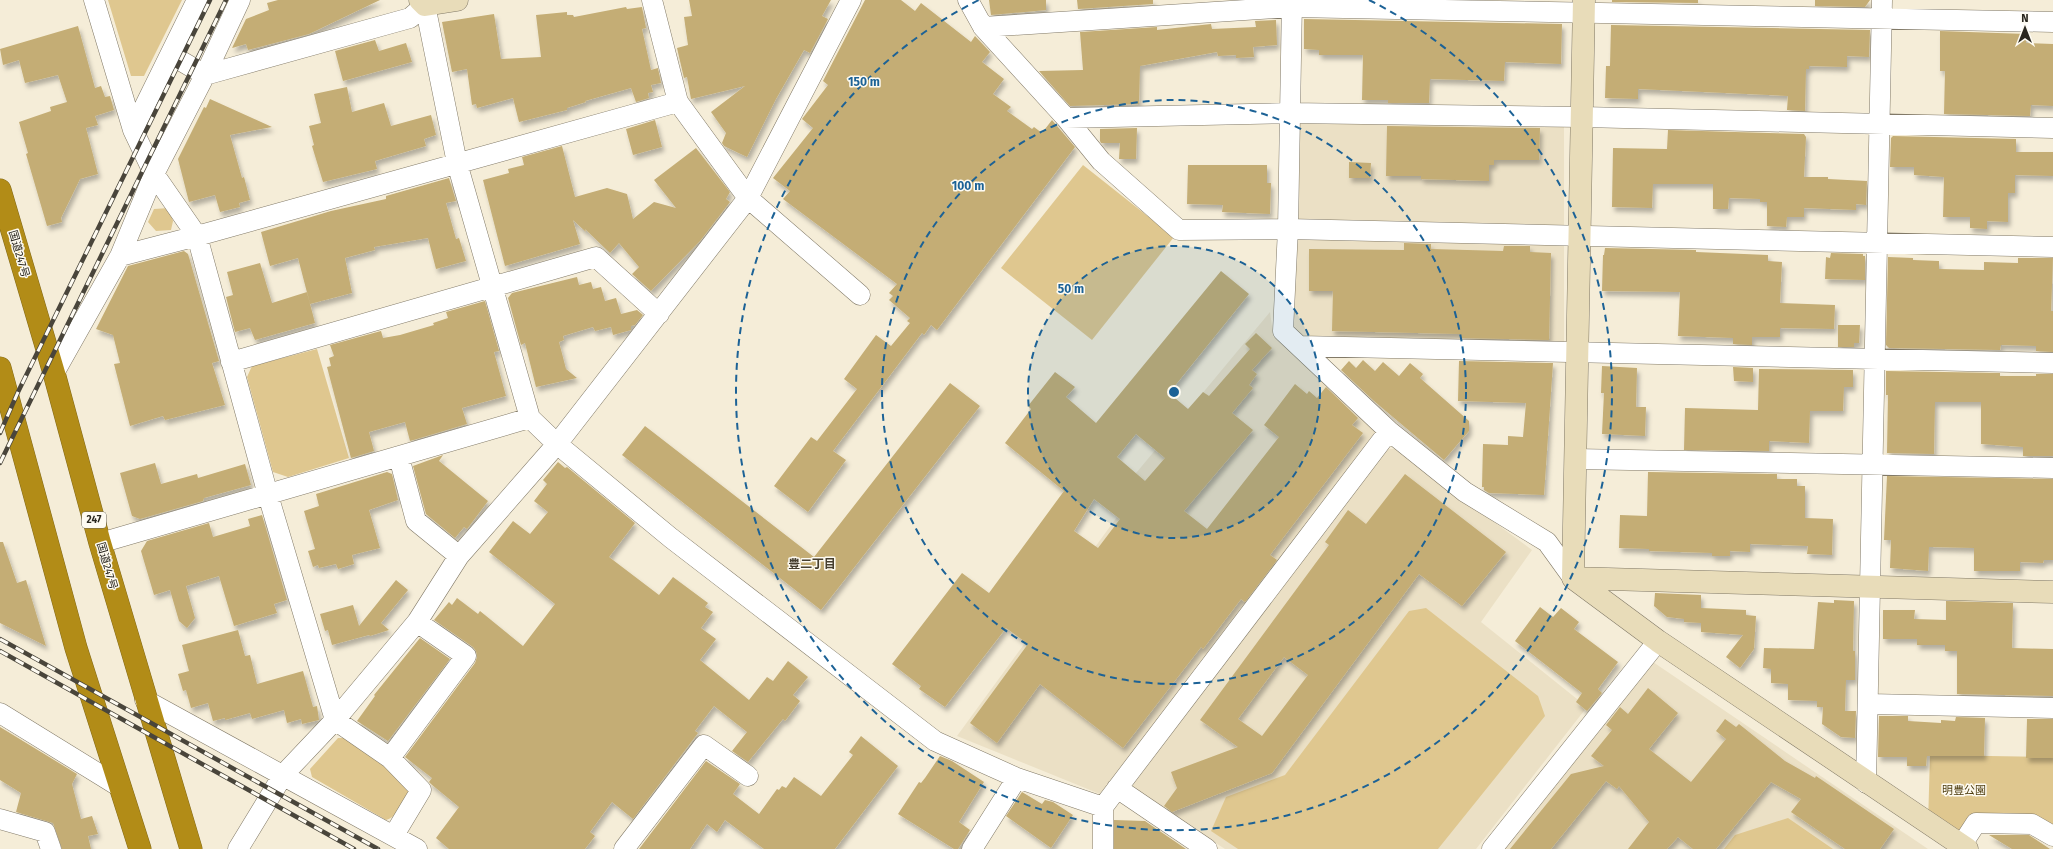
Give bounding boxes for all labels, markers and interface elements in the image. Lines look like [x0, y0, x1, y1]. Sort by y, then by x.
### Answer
north arrow [2005, 8, 2045, 48]
text: N [2021, 12, 2029, 25]
text: 150 m [848, 75, 880, 89]
text: 100 m [952, 179, 984, 193]
street label: 国道247号 [6, 229, 32, 279]
text: 50 m [1058, 282, 1084, 296]
centre of rings [1167, 385, 1181, 399]
road number: 247 [82, 512, 106, 528]
street label: 国道247号 [94, 541, 120, 591]
district label: 豊二丁目 [788, 557, 836, 571]
park label: 明豊公園 [1942, 784, 1986, 797]

